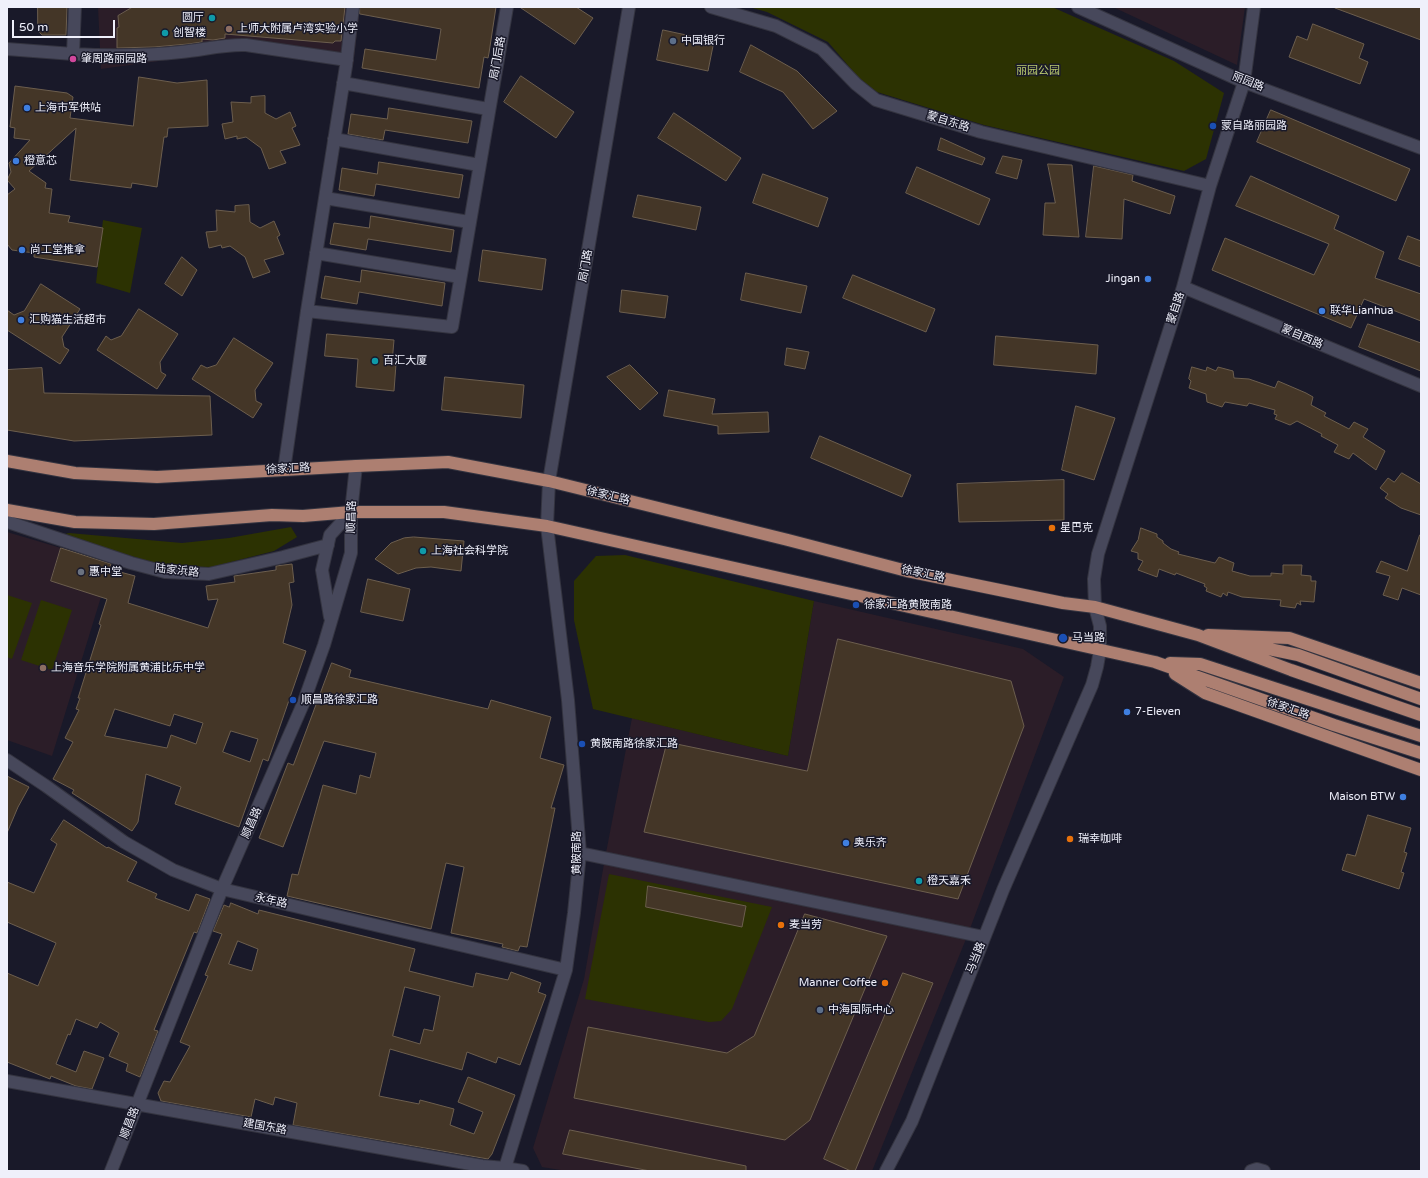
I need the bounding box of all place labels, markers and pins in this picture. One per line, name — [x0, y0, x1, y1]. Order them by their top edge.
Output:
place label: 圆厅 — [182, 11, 204, 25]
marker: 圆厅 — [207, 13, 217, 23]
place label: 上师大附属卢湾实验小学 — [237, 22, 358, 36]
marker: 上师大附属卢湾实验小学 — [224, 24, 234, 34]
place label: 创智楼 — [173, 26, 206, 40]
marker: 创智楼 — [160, 28, 170, 38]
place label: 中国银行 — [681, 34, 725, 48]
marker: 中国银行 — [668, 36, 678, 46]
place label: 肇周路丽园路 — [81, 52, 147, 66]
marker: 肇周路丽园路 — [68, 54, 78, 64]
place label: 上海市军供站 — [35, 101, 101, 115]
marker: 上海市军供站 — [22, 103, 32, 113]
place label: 蒙自路丽园路 — [1221, 119, 1287, 133]
marker: 蒙自路丽园路 — [1208, 121, 1218, 131]
place label: 橙意芯 — [24, 154, 57, 168]
marker: 橙意芯 — [11, 156, 21, 166]
place label: 尚工堂推拿 — [30, 243, 85, 257]
marker: 尚工堂推拿 — [17, 245, 27, 255]
place label: Jingan — [1106, 272, 1140, 286]
marker: Jingan — [1143, 274, 1153, 284]
place label: 联华Lianhua — [1330, 304, 1393, 318]
marker: 联华Lianhua — [1317, 306, 1327, 316]
place label: 汇购猫生活超市 — [29, 313, 106, 327]
marker: 汇购猫生活超市 — [16, 315, 26, 325]
place label: 百汇大厦 — [383, 354, 427, 368]
marker: 百汇大厦 — [370, 356, 380, 366]
place label: 星巴克 — [1060, 521, 1093, 535]
marker: 星巴克 — [1047, 523, 1057, 533]
place label: 上海社会科学院 — [431, 544, 508, 558]
marker: 上海社会科学院 — [418, 546, 428, 556]
place label: 惠中堂 — [89, 565, 122, 579]
marker: 惠中堂 — [76, 567, 86, 577]
place label: 徐家汇路黄陂南路 — [864, 598, 952, 612]
marker: 徐家汇路黄陂南路 — [851, 600, 861, 610]
place label: 马当路 — [1072, 631, 1105, 645]
marker: 马当路 — [1057, 632, 1069, 644]
place label: 上海音乐学院附属黄浦比乐中学 — [51, 661, 205, 675]
marker: 上海音乐学院附属黄浦比乐中学 — [38, 663, 48, 673]
place label: 顺昌路徐家汇路 — [301, 693, 378, 707]
marker: 顺昌路徐家汇路 — [288, 695, 298, 705]
place label: 7-Eleven — [1135, 705, 1181, 719]
marker: 7-Eleven — [1122, 707, 1132, 717]
place label: 黄陂南路徐家汇路 — [590, 737, 678, 751]
marker: 黄陂南路徐家汇路 — [577, 739, 587, 749]
place label: Maison BTW — [1329, 790, 1395, 804]
marker: Maison BTW — [1398, 792, 1408, 802]
place label: 瑞幸咖啡 — [1078, 832, 1122, 846]
marker: 瑞幸咖啡 — [1065, 834, 1075, 844]
place label: 奥乐齐 — [854, 836, 887, 850]
marker: 奥乐齐 — [841, 838, 851, 848]
place label: 橙天嘉禾 — [927, 874, 971, 888]
marker: 橙天嘉禾 — [914, 876, 924, 886]
place label: 麦当劳 — [789, 918, 822, 932]
marker: 麦当劳 — [776, 920, 786, 930]
place label: Manner Coffee — [799, 976, 877, 990]
marker: Manner Coffee — [880, 978, 890, 988]
place label: 中海国际中心 — [828, 1003, 894, 1017]
marker: 中海国际中心 — [815, 1005, 825, 1015]

